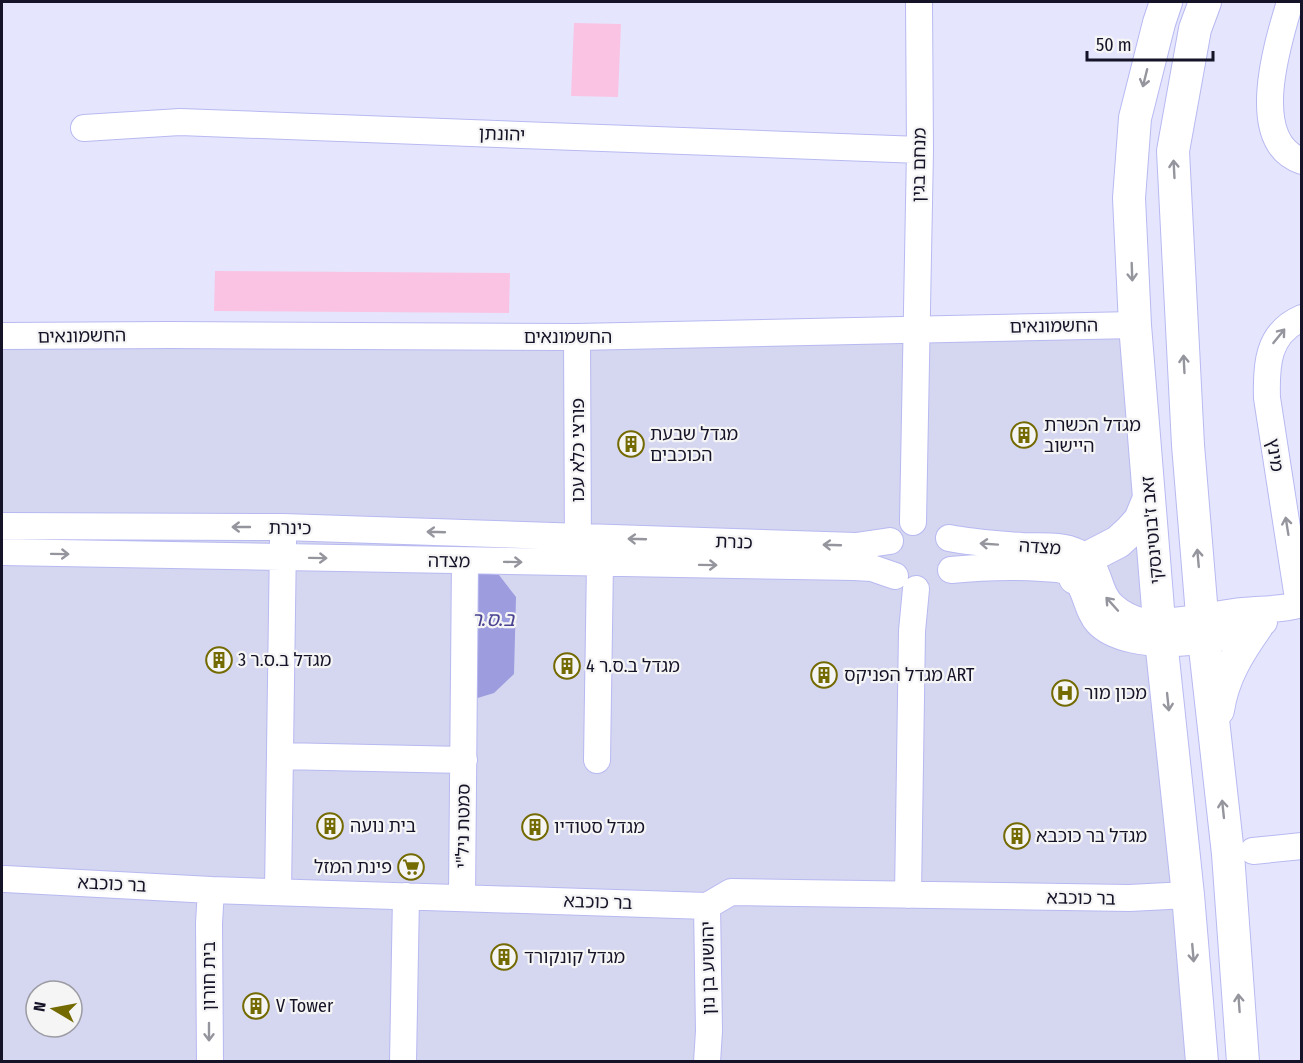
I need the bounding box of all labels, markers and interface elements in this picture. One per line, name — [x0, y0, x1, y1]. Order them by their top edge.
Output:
scale bar — [1087, 24, 1213, 62]
text: 50 m — [1096, 34, 1132, 56]
one-way arrow — [1139, 68, 1151, 87]
street label: יהונתן — [478, 122, 526, 146]
street label: מנחם בגין — [907, 127, 931, 203]
one-way arrow — [1168, 159, 1179, 179]
one-way arrow — [1127, 261, 1138, 281]
street label: החשמונאים — [1010, 314, 1098, 338]
street label: החשמונאים — [38, 324, 126, 348]
street label: החשמונאים — [524, 326, 612, 348]
one-way arrow — [1273, 328, 1286, 344]
one-way arrow — [1178, 354, 1189, 374]
street label: פורצי כלא עכו — [567, 398, 589, 502]
place label: מגדל הכשרת היישוב — [1044, 414, 1141, 457]
building icon: מגדל הכשרת היישוב — [1009, 420, 1039, 450]
place label: מגדל שבעת הכוכבים — [650, 423, 738, 466]
building icon: מגדל שבעת הכוכבים — [616, 429, 646, 459]
street label: מינץ — [1262, 437, 1289, 473]
street label: זאב ז'בוטינסקי — [1136, 475, 1168, 585]
street label: כינרת — [268, 517, 312, 539]
one-way arrow — [1281, 517, 1292, 537]
one-way arrow — [231, 521, 251, 533]
one-way arrow — [426, 527, 446, 538]
street label: כנרת — [715, 530, 753, 554]
one-way arrow — [628, 533, 648, 545]
street label: מצדה — [1018, 535, 1062, 559]
one-way arrow — [979, 538, 999, 549]
one-way arrow — [823, 540, 843, 551]
one-way arrow — [49, 548, 69, 559]
one-way arrow — [1192, 549, 1203, 569]
street label: מצדה — [428, 550, 470, 572]
one-way arrow — [307, 552, 327, 564]
one-way arrow — [502, 556, 522, 568]
one-way arrow — [697, 559, 717, 571]
one-way arrow — [1105, 596, 1119, 611]
water label: ב.ס.ר — [471, 607, 515, 631]
building icon: מגדל ב.ס.ר 3 — [204, 645, 234, 675]
place label: מגדל ב.ס.ר 3 — [238, 649, 331, 671]
building icon: מגדל ב.ס.ר 4 — [552, 651, 582, 681]
place label: מגדל ב.ס.ר 4 — [586, 655, 680, 677]
building icon: מגדל הפניקס ART — [809, 660, 839, 690]
place label: מגדל הפניקס ART — [844, 664, 975, 686]
hospital icon: מכון מור — [1050, 678, 1080, 708]
place label: מכון מור — [1084, 682, 1147, 704]
one-way arrow — [1163, 691, 1174, 711]
street label: סמטת ניל"י — [451, 783, 475, 869]
one-way arrow — [1217, 799, 1228, 819]
building icon: בית נועה — [315, 811, 345, 841]
building icon: מגדל סטודיו — [520, 812, 550, 842]
place label: בית נועה — [350, 815, 416, 837]
place label: מגדל סטודיו — [554, 816, 645, 838]
building icon: מגדל בר כוכבא — [1002, 821, 1032, 851]
place label: מגדל בר כוכבא — [1036, 825, 1147, 847]
supermarket icon: פינת המזל — [396, 852, 426, 882]
place label: פינת המזל — [314, 856, 392, 878]
street label: בר כוכבא — [77, 871, 147, 897]
street label: בר כוכבא — [1046, 886, 1116, 910]
street label: בר כוכבא — [563, 890, 633, 914]
street label: יהושוע בן נון — [696, 921, 720, 1015]
street label: בית חורון — [198, 941, 220, 1011]
building icon: מגדל קונקורד — [489, 942, 519, 972]
one-way arrow — [1188, 942, 1199, 962]
place label: מגדל קונקורד — [524, 946, 625, 968]
north arrow — [24, 979, 84, 1039]
building icon: V Tower — [241, 991, 271, 1021]
one-way arrow — [1233, 994, 1244, 1014]
place label: V Tower — [276, 995, 334, 1017]
text: N — [30, 1000, 50, 1013]
one-way arrow — [204, 1022, 215, 1042]

